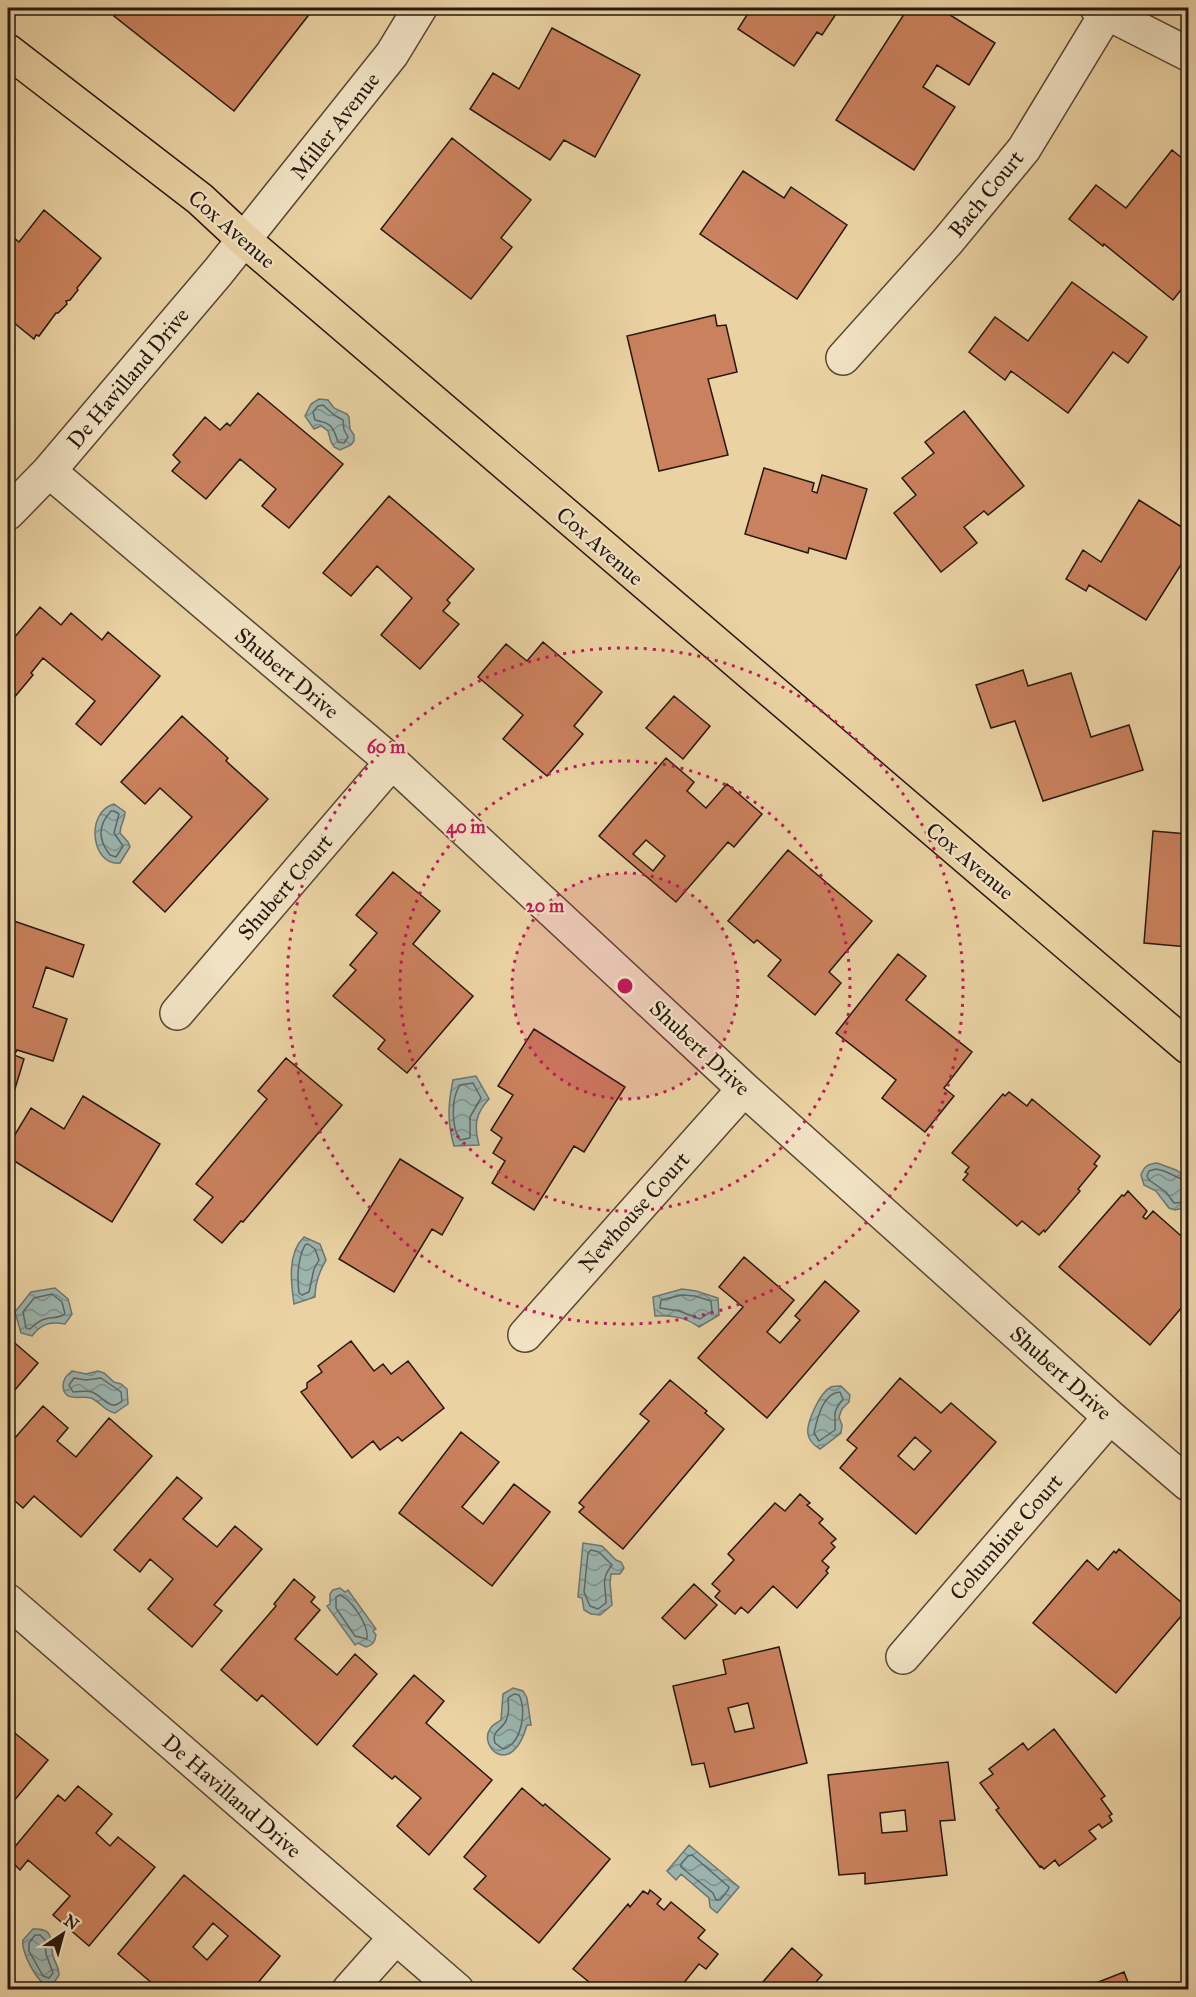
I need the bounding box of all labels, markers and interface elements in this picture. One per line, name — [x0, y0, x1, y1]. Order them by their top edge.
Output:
street label: Miller Avenue — [285, 67, 385, 185]
street label: Bach Court — [943, 145, 1029, 243]
street label: Cox Avenue — [183, 184, 281, 274]
street label: De Havilland Drive — [61, 302, 195, 454]
street label: Cox Avenue — [551, 501, 649, 591]
street label: Shubert Drive — [229, 622, 345, 724]
text: 60 m — [367, 736, 406, 758]
text: 40 m — [446, 816, 487, 839]
street label: Cox Avenue — [920, 816, 1020, 906]
street label: Shubert Court — [232, 829, 338, 945]
text: 20 m — [526, 895, 565, 917]
centre of rings — [615, 976, 635, 996]
street label: Shubert Drive — [644, 994, 756, 1102]
street label: Newhouse Court — [573, 1146, 695, 1278]
street label: Shubert Drive — [1004, 1320, 1118, 1426]
street label: Columbine Court — [944, 1468, 1068, 1606]
street label: De Havilland Drive — [157, 1728, 307, 1864]
north arrow — [33, 1904, 93, 1964]
text: N — [60, 1911, 83, 1934]

